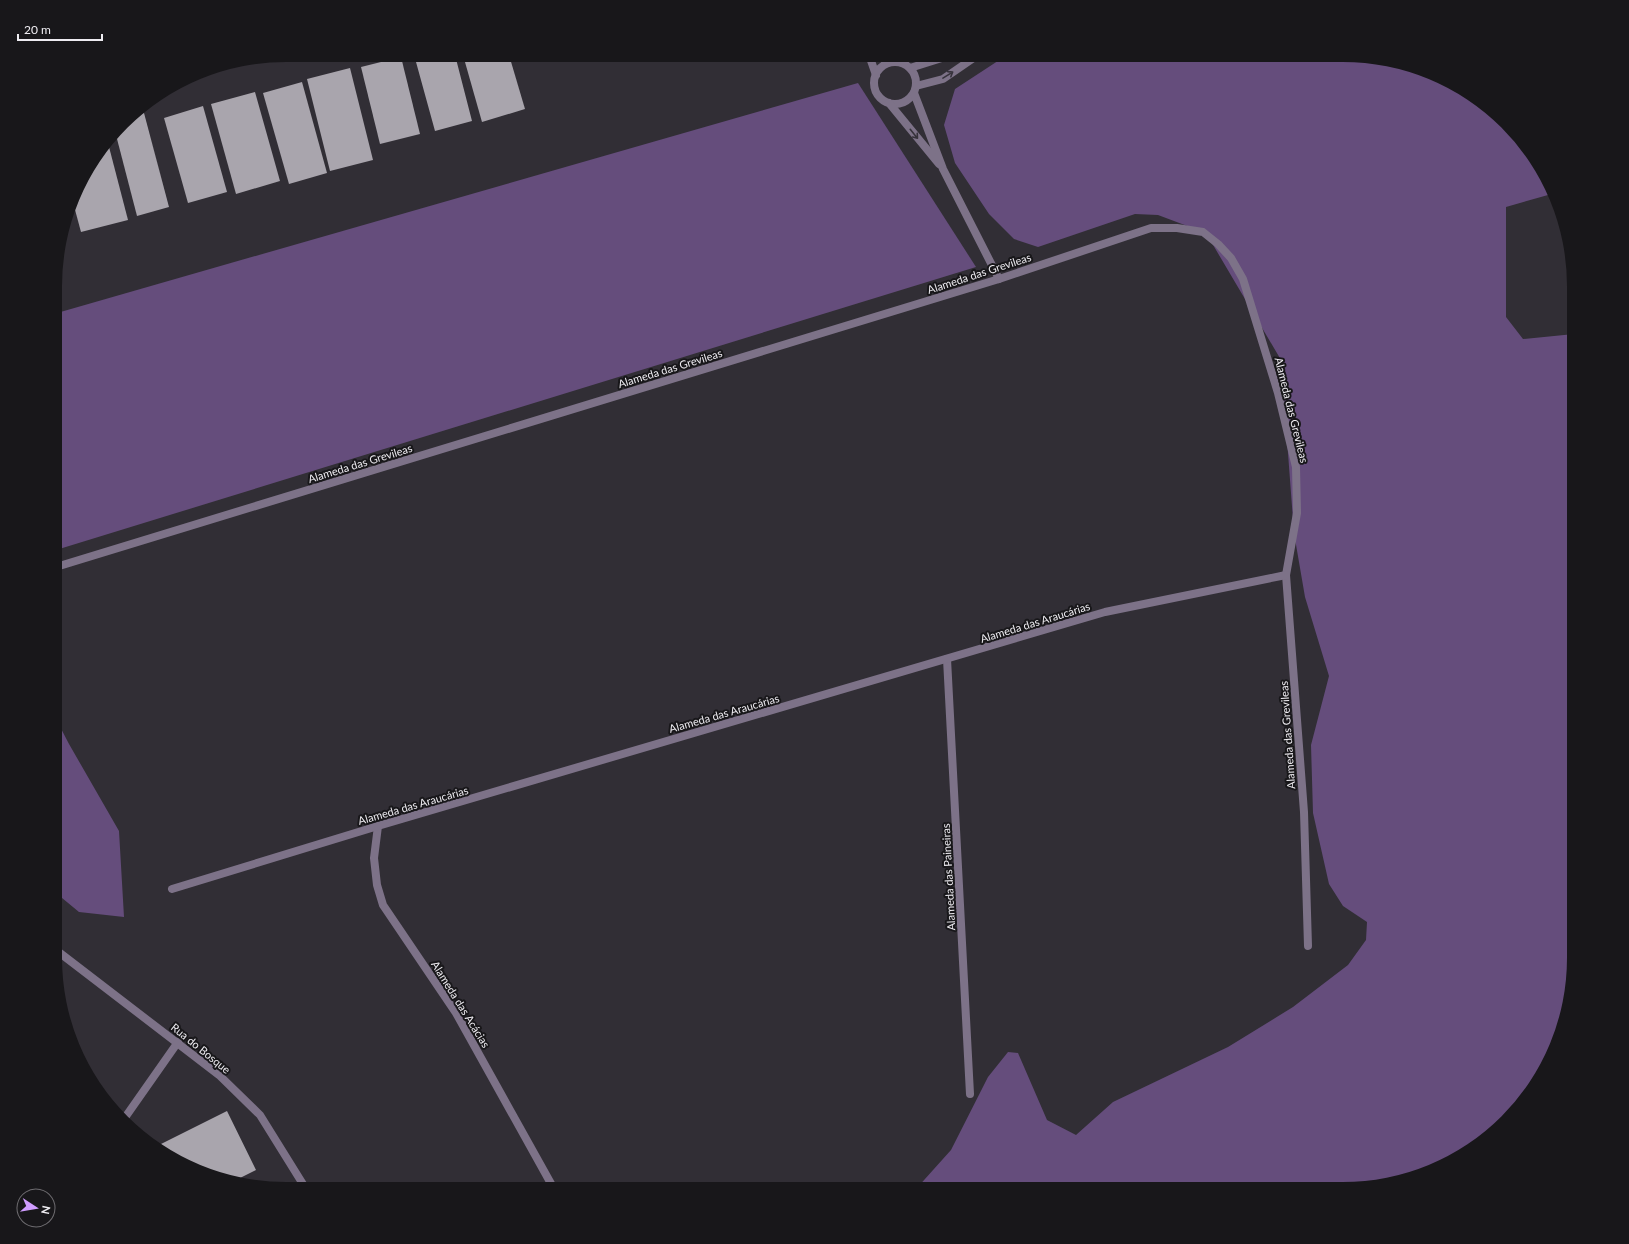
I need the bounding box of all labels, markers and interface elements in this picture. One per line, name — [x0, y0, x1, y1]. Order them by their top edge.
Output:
scale bar — [18, 16, 102, 42]
text: 20 m — [24, 22, 51, 37]
one-way arrow — [942, 71, 953, 80]
one-way arrow — [910, 128, 918, 139]
street label: Alameda das Grevileas — [925, 250, 1033, 296]
street label: Alameda das Grevileas — [616, 346, 724, 390]
street label: Alameda das Grevileas — [1273, 356, 1311, 464]
street label: Alameda das Grevileas — [306, 441, 414, 485]
street label: Alameda das Araucárias — [979, 599, 1092, 645]
street label: Alameda das Grevileas — [1277, 680, 1297, 790]
street label: Alameda das Araucárias — [667, 691, 781, 735]
street label: Alameda das Araucárias — [356, 783, 470, 827]
street label: Alameda das Paineiras — [939, 823, 957, 931]
street label: Alameda das Acácias — [429, 958, 493, 1050]
street label: Rua do Bosque — [169, 1020, 233, 1076]
north arrow — [16, 1188, 56, 1228]
text: N — [39, 1205, 54, 1216]

